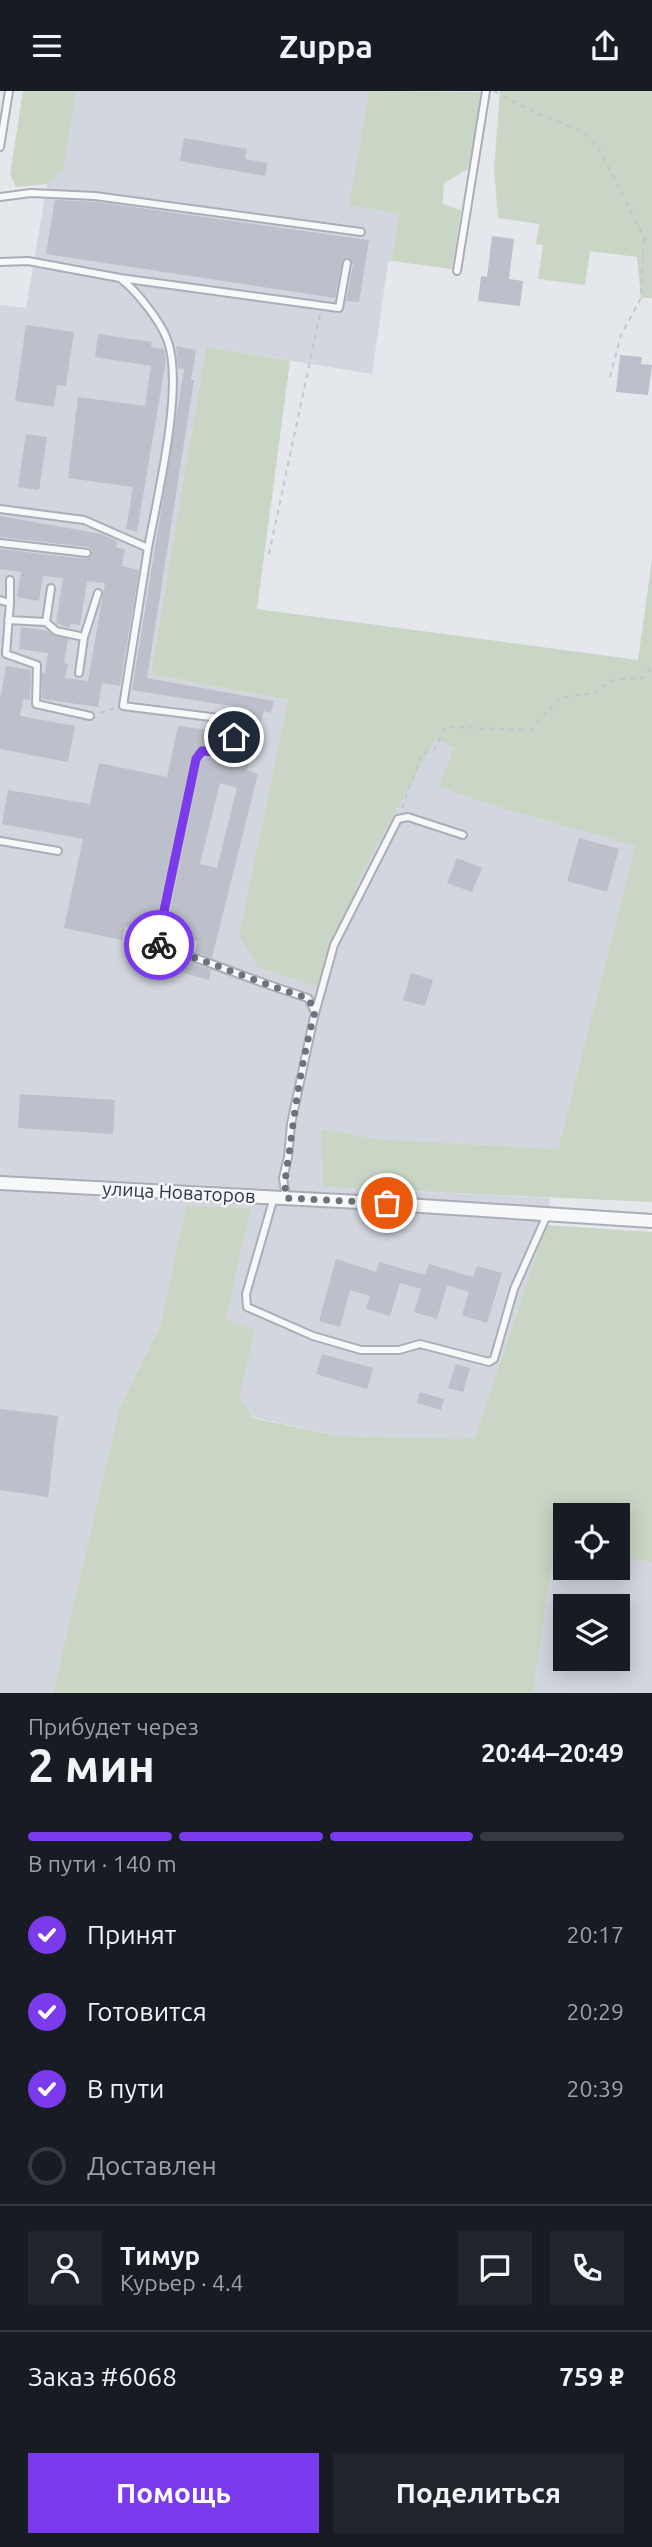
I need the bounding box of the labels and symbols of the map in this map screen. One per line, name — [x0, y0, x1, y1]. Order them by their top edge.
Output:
pin — [204, 707, 264, 767]
courier — [124, 910, 194, 980]
pin — [357, 1173, 417, 1233]
street label: улица Новаторов — [102, 1177, 256, 1207]

